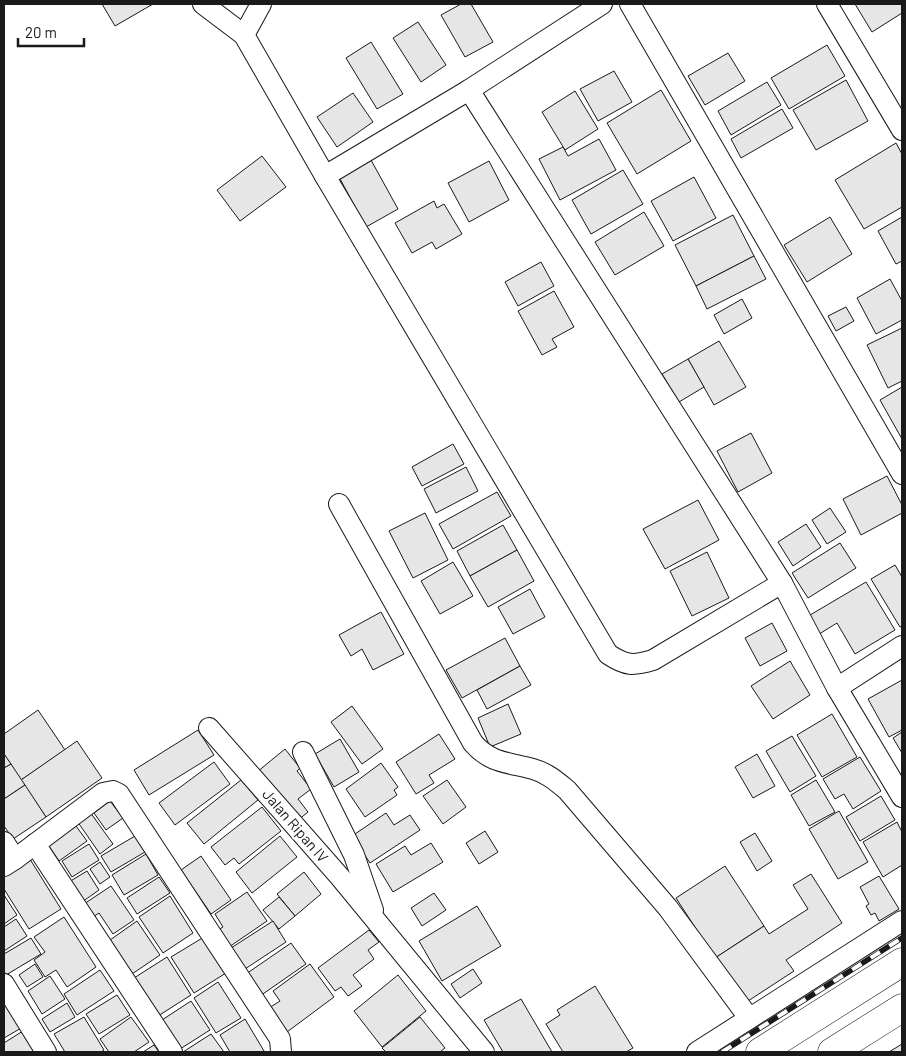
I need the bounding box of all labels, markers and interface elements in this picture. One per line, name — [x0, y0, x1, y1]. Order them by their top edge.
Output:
scale bar — [18, 15, 84, 47]
text: 20 m — [25, 23, 57, 41]
street label: Jalan Ripan IV — [259, 785, 333, 866]

